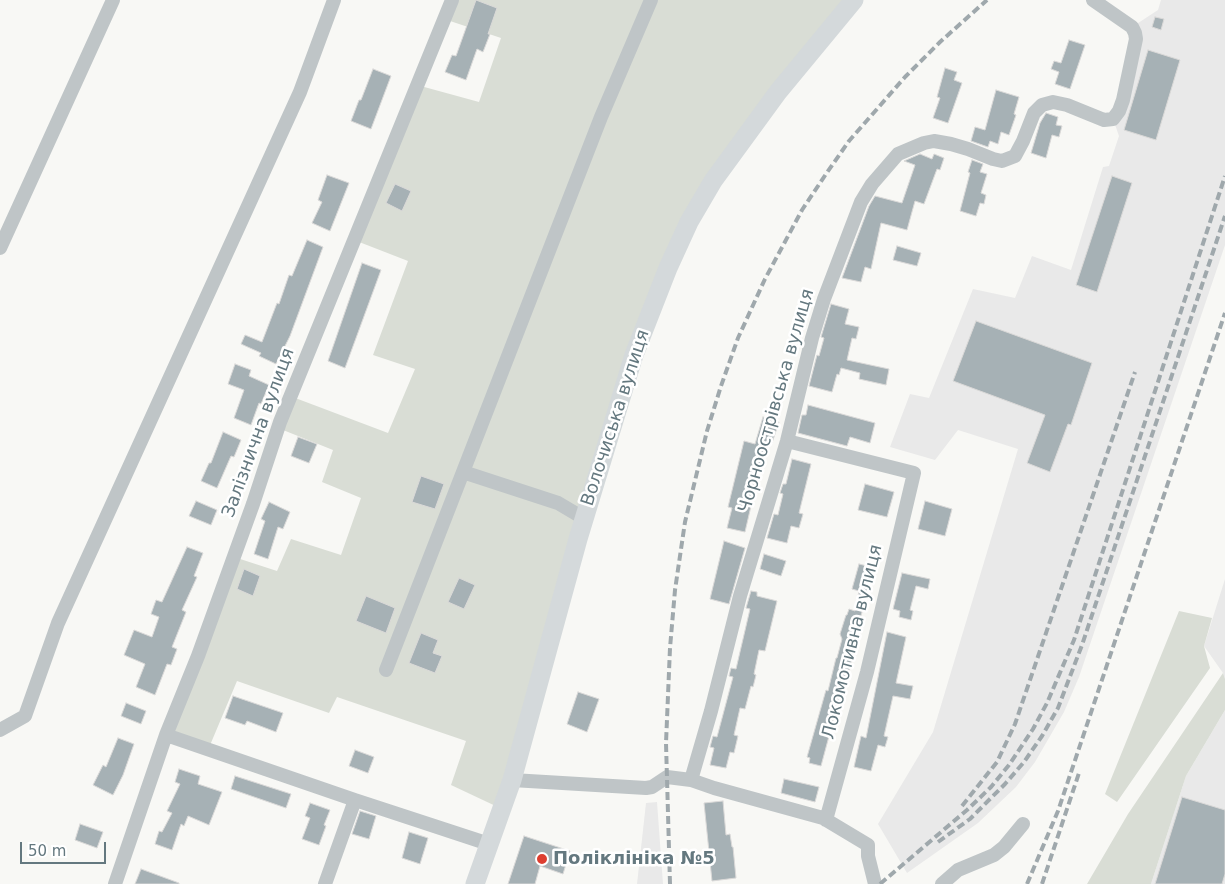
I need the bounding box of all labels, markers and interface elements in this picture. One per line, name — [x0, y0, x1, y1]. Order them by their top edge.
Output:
street label: Чорноострівська вулиця — [735, 287, 819, 515]
street label: Волочиська вулиця — [577, 327, 655, 509]
street label: Залізнична вулиця — [218, 345, 300, 521]
street label: Локомотивна вулиця — [818, 542, 888, 742]
scale bar — [22, 832, 109, 864]
text: 50 m — [28, 842, 66, 860]
place label: Поліклініка №5 — [553, 848, 715, 870]
marker: Поліклініка №5 — [535, 852, 549, 866]

